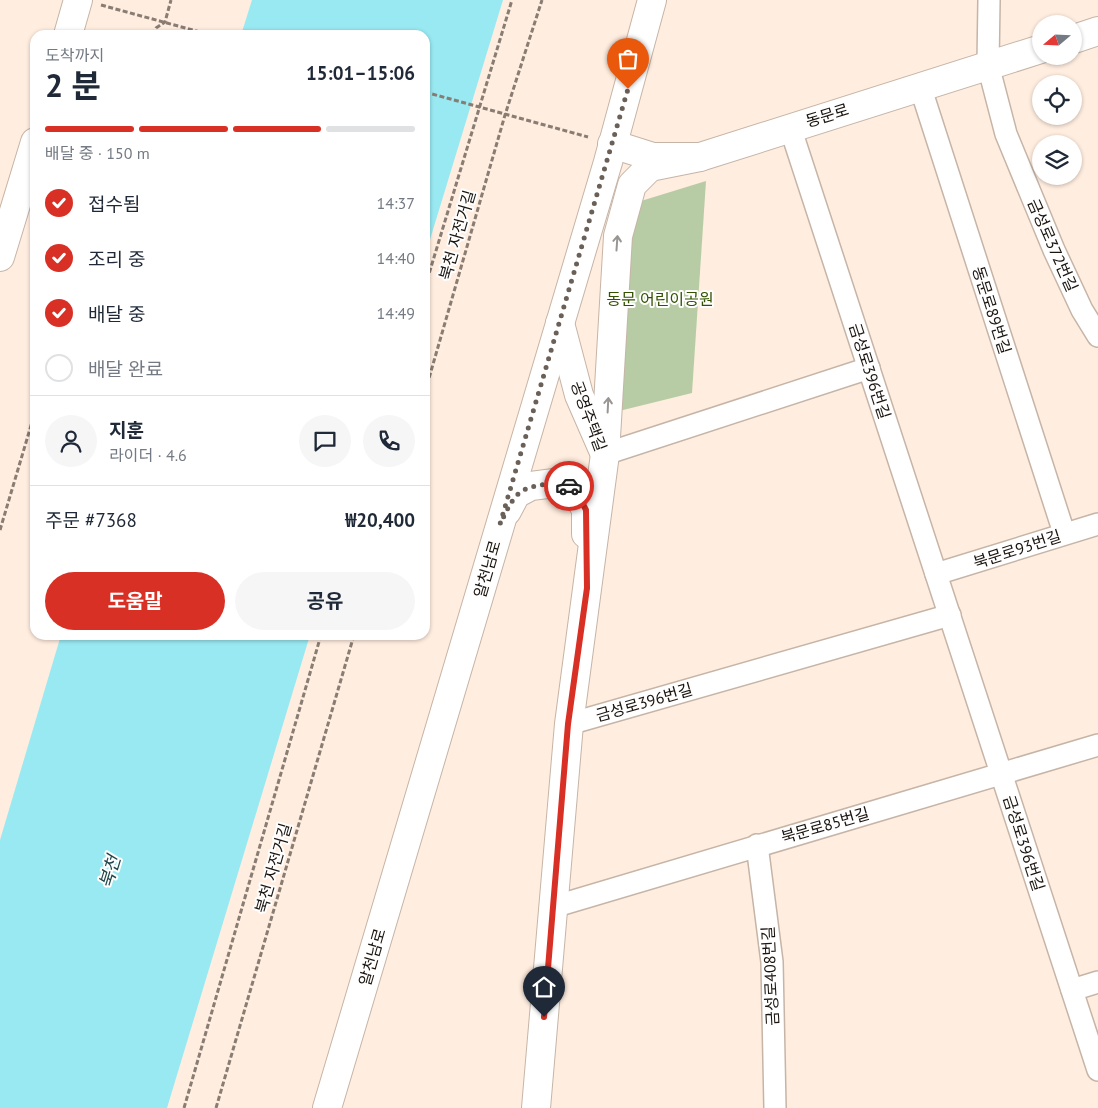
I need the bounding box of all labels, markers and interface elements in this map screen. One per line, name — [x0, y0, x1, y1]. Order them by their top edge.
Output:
north arrow — [1032, 15, 1082, 65]
map controls — [1032, 15, 1082, 185]
pin — [607, 38, 649, 89]
text: 도착까지 — [45, 45, 104, 65]
icon: bag — [614, 45, 642, 73]
text: 15:01–15:06 — [306, 61, 415, 85]
text: 2 분 — [45, 64, 101, 106]
button: locate — [1032, 75, 1082, 125]
street label: 동문로 — [803, 99, 851, 131]
button: layers — [1032, 135, 1082, 185]
text: 배달 중 · 150 m — [45, 143, 150, 163]
street label: 북천 자전거길 — [435, 188, 479, 282]
icon: check — [45, 189, 73, 217]
text: 접수됨 — [88, 192, 140, 216]
text: 14:37 — [377, 193, 415, 213]
street label: 금성로372번길 — [1024, 195, 1082, 295]
one-way arrow — [613, 235, 622, 251]
icon: check — [45, 244, 73, 272]
text: 조리 중 — [88, 247, 146, 271]
text: 14:40 — [377, 248, 415, 268]
street label: 동문로89번길 — [968, 264, 1016, 356]
park label: 동문 어린이공원 — [606, 289, 714, 309]
icon: check — [45, 299, 73, 327]
text: 배달 중 — [88, 302, 146, 326]
text: 14:49 — [377, 303, 415, 323]
street label: 금성로396번길 — [845, 320, 895, 422]
text: 배달 완료 — [88, 357, 163, 381]
street label: 공영주택길 — [567, 378, 611, 454]
one-way arrow — [603, 398, 612, 414]
button: person — [45, 415, 97, 467]
button: chat — [299, 415, 351, 467]
button: phone — [363, 415, 415, 467]
text: 지훈 — [109, 418, 144, 442]
text: 라이더 · 4.6 — [109, 445, 187, 465]
courier — [544, 461, 594, 511]
icon: car — [555, 472, 583, 500]
text: 주문 #7368 — [45, 508, 137, 532]
text: ₩20,400 — [345, 508, 415, 532]
street label: 북문로93번길 — [971, 525, 1063, 573]
street label: 알천남로 — [469, 538, 505, 600]
button: 도움말 — [45, 572, 225, 630]
button: 공유 — [235, 572, 415, 630]
street label: 금성로396번길 — [593, 679, 695, 725]
street label: 금성로396번길 — [999, 792, 1049, 894]
street label: 북문로85번길 — [778, 803, 872, 847]
street label: 북천 자전거길 — [251, 821, 295, 915]
water label: 북천 — [94, 850, 126, 891]
street label: 알천남로 — [354, 926, 390, 988]
street label: 금성로408번길 — [757, 926, 783, 1026]
pin — [523, 966, 565, 1017]
icon: home — [530, 973, 558, 1001]

